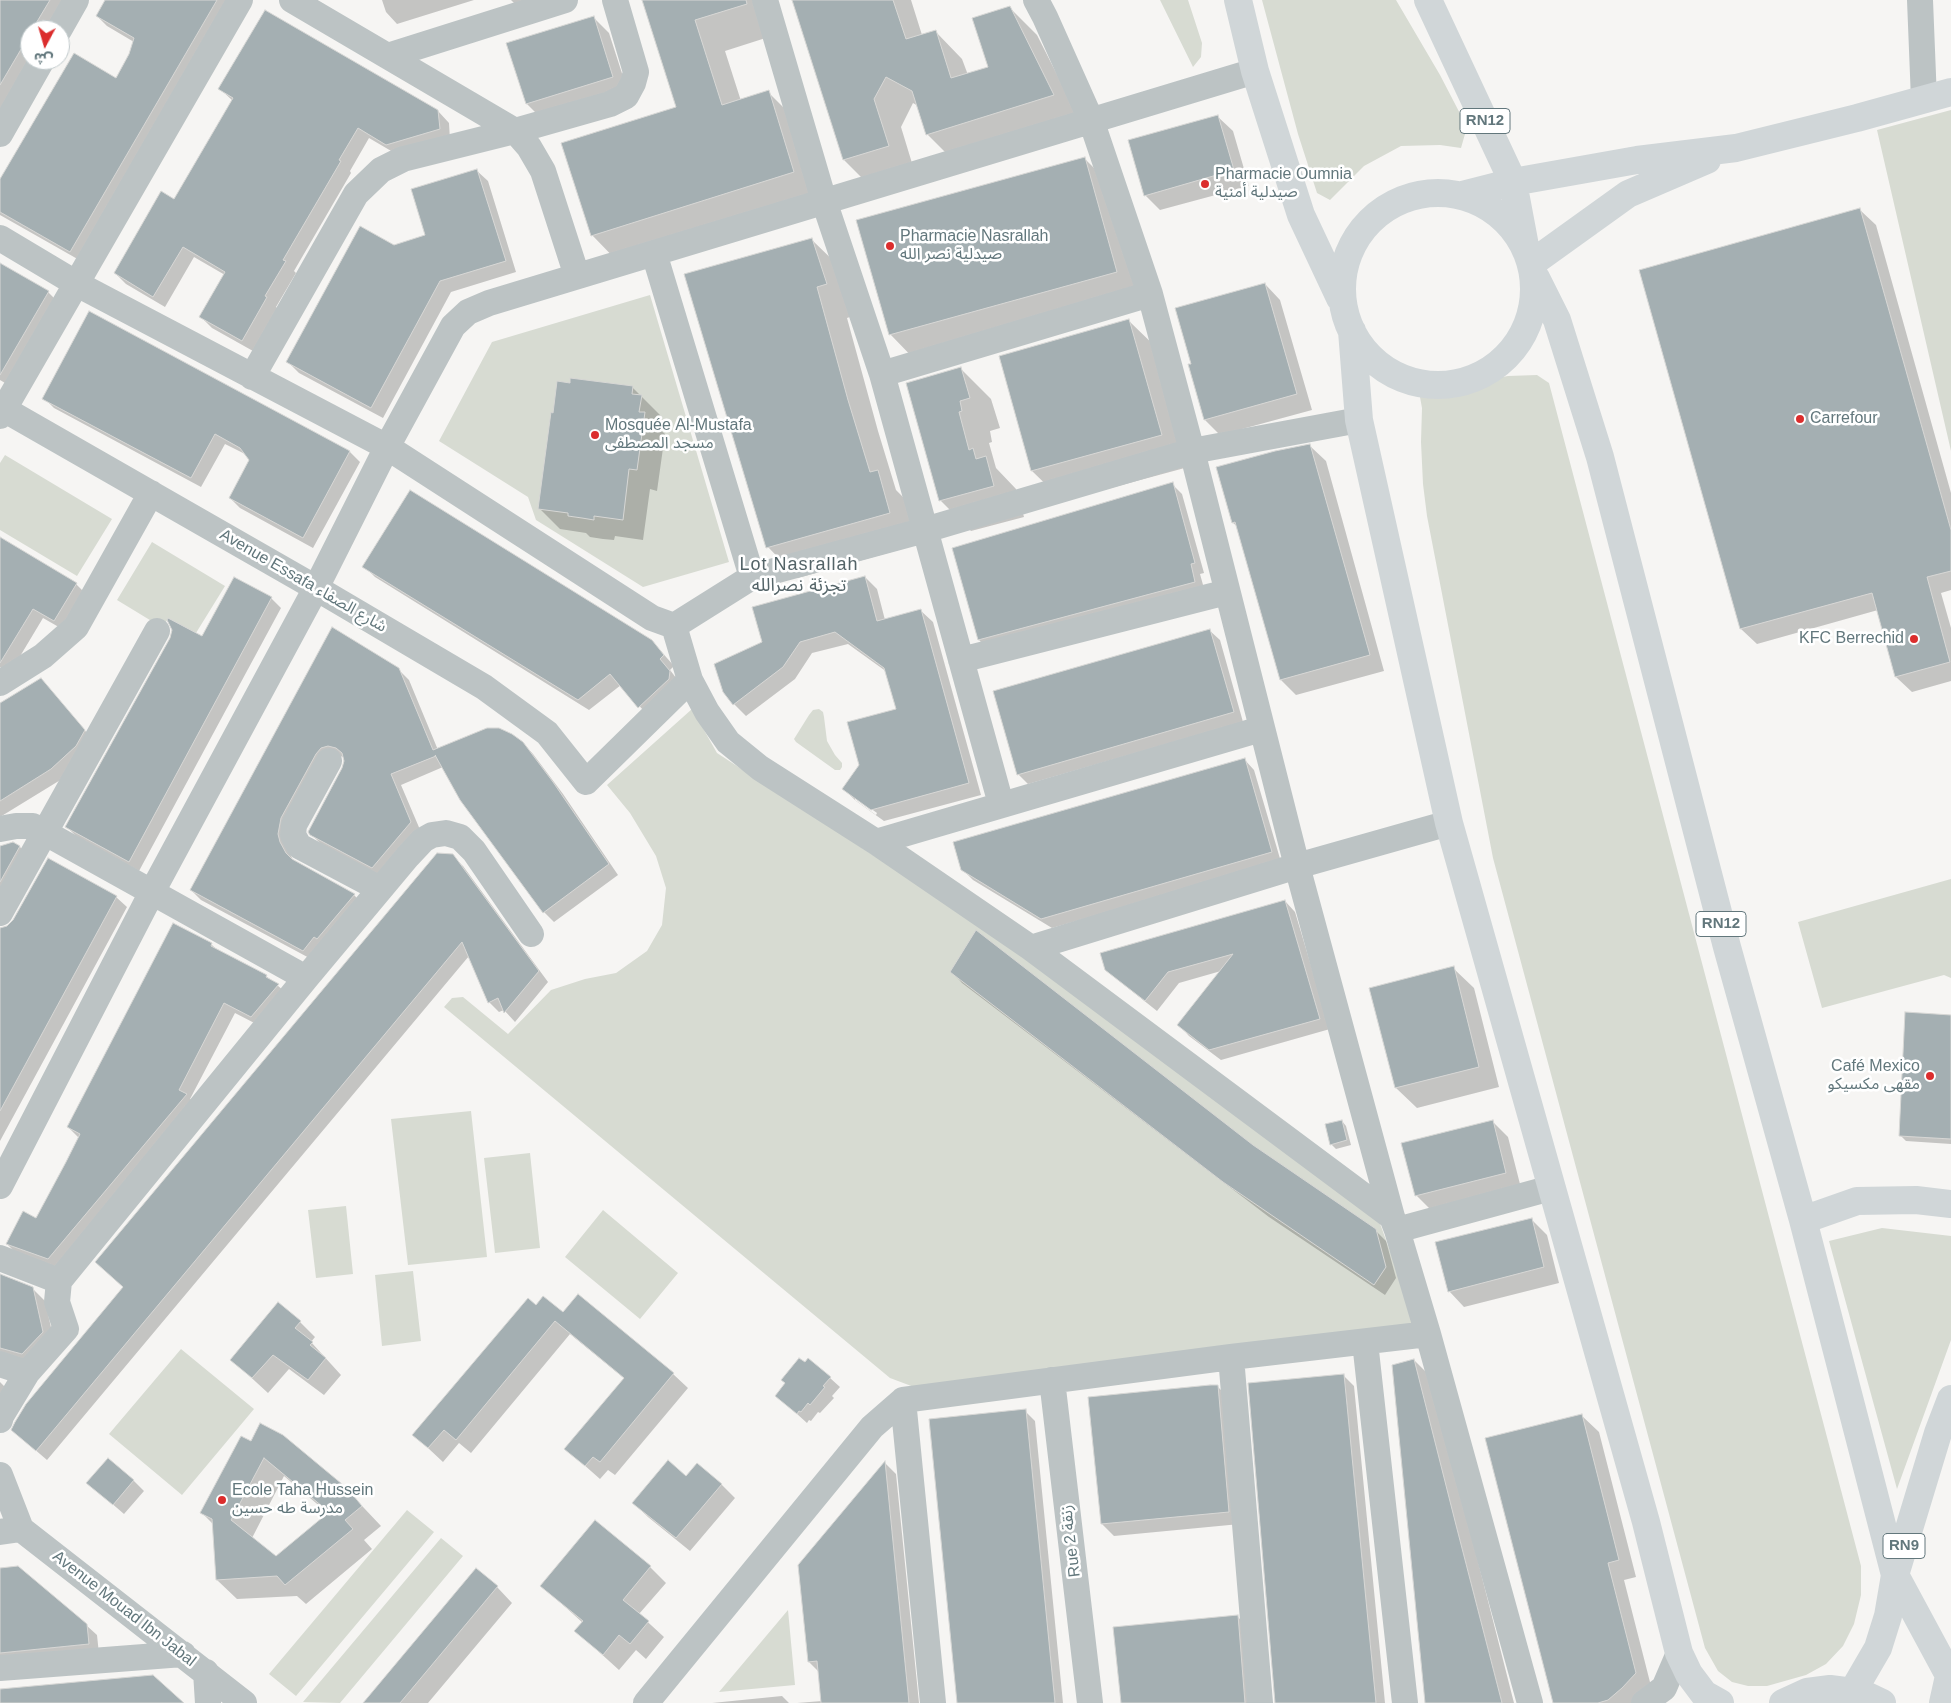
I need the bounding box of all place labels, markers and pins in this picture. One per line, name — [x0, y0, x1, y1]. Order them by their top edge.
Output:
place label: Pharmacie Oumnia صيدلية أمنية — [1215, 165, 1352, 203]
marker: Pharmacie Oumnia صيدلية أمنية — [1199, 178, 1211, 190]
place label: Pharmacie Nasrallah صيدلية نصر الله — [900, 227, 1049, 265]
marker: Pharmacie Nasrallah صيدلية نصر الله — [884, 240, 896, 252]
place label: Carrefour — [1810, 409, 1878, 429]
marker: Carrefour — [1794, 413, 1806, 425]
place label: Mosquée Al-Mustafa مسجد المصطفى — [605, 416, 752, 454]
marker: Mosquée Al-Mustafa مسجد المصطفى — [589, 429, 601, 441]
place label: KFC Berrechid — [1799, 629, 1904, 649]
marker: KFC Berrechid — [1908, 633, 1920, 645]
place label: Café Mexico مقهى مكسيكو — [1828, 1057, 1920, 1095]
marker: Café Mexico مقهى مكسيكو — [1924, 1070, 1936, 1082]
place label: Ecole Taha Hussein مدرسة طه حسين — [232, 1481, 373, 1519]
marker: Ecole Taha Hussein مدرسة طه حسين — [216, 1494, 228, 1506]

